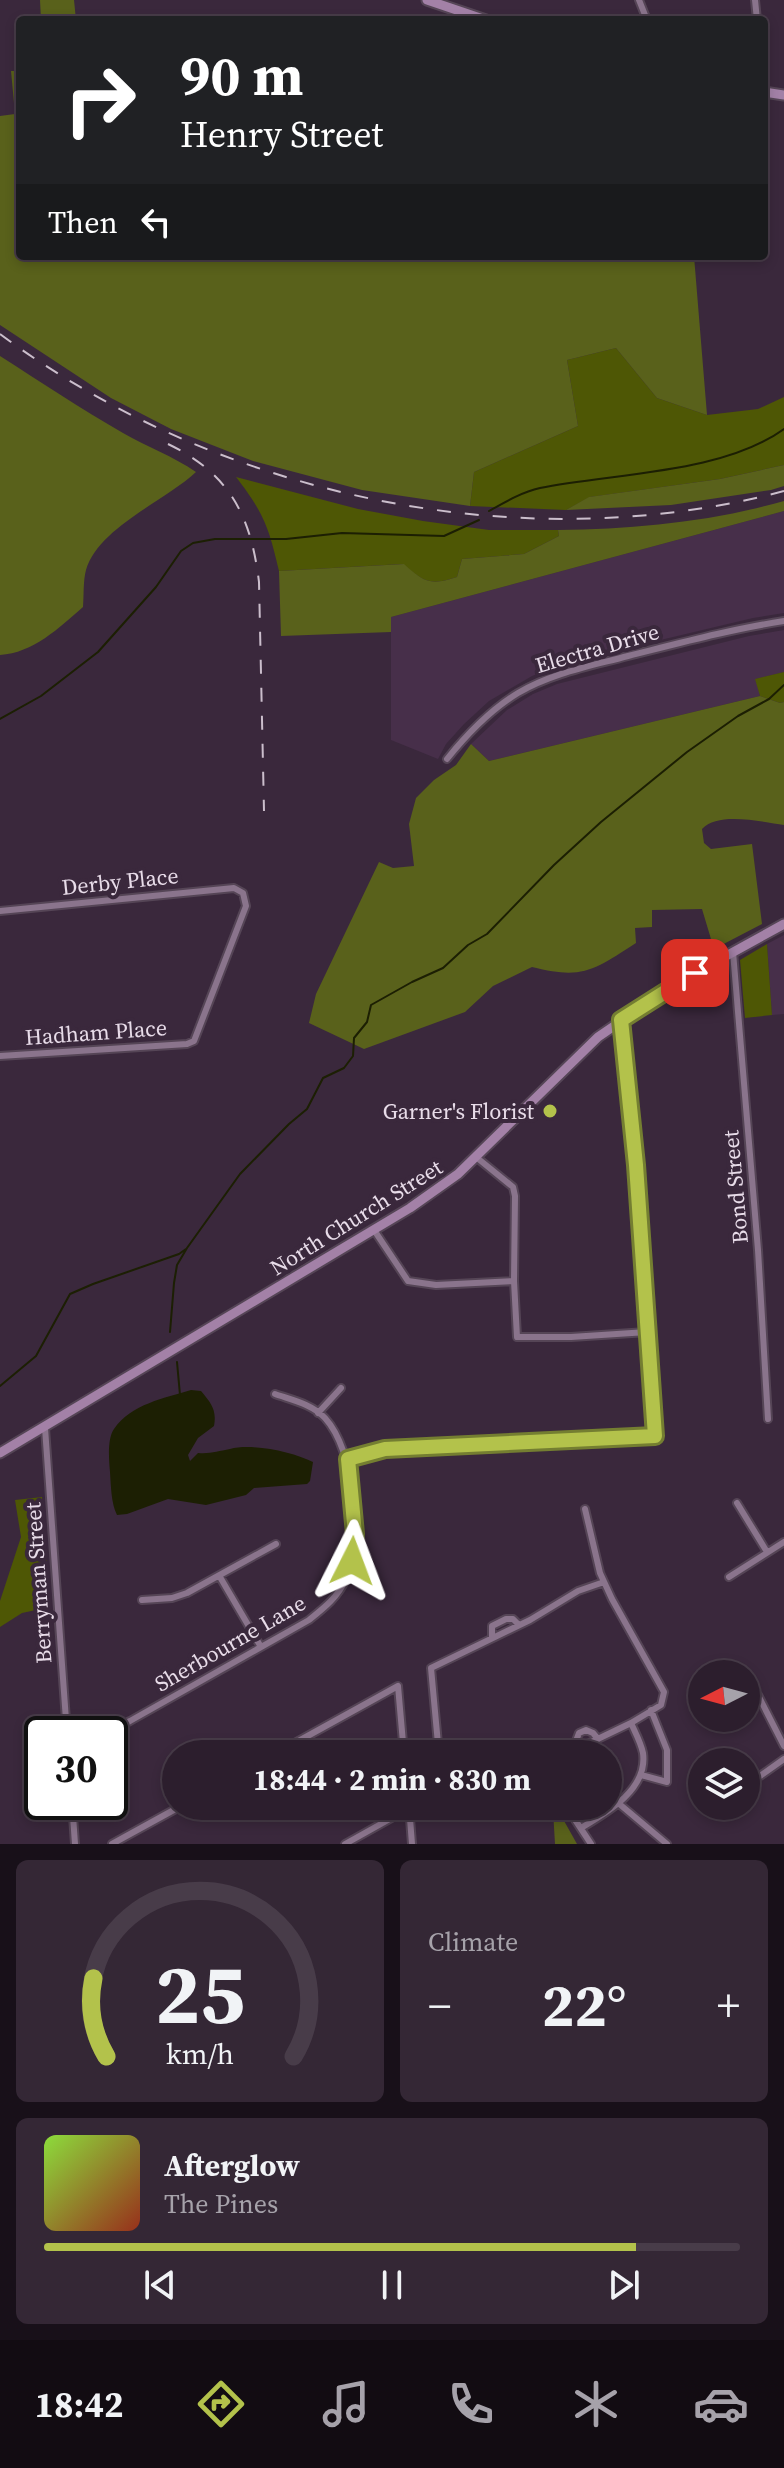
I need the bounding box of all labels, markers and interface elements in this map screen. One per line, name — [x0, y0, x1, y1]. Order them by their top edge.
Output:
text: 90 m — [180, 37, 303, 114]
icon: right — [48, 48, 152, 152]
text: Henry Street — [180, 110, 383, 159]
icon: left — [134, 200, 178, 244]
text: Then — [48, 202, 118, 243]
street label: Electra Drive — [532, 616, 662, 680]
street label: Derby Place — [60, 860, 180, 902]
pin — [661, 939, 729, 1007]
icon: arrive — [673, 951, 717, 995]
street label: Hadham Place — [24, 1012, 168, 1052]
place label: Garner's Florist — [383, 1096, 535, 1126]
marker: Garner's Florist — [541, 1102, 559, 1120]
street label: Bond Street — [715, 1128, 755, 1245]
street label: North Church Street — [264, 1151, 449, 1282]
street label: Berryman Street — [17, 1501, 59, 1665]
position arrow — [310, 1519, 394, 1603]
street label: Sherbourne Lane — [149, 1588, 311, 1698]
north arrow — [688, 1660, 760, 1732]
map controls — [688, 1660, 760, 1820]
speed limit sign: 30 — [24, 1716, 128, 1820]
button: layers — [688, 1748, 760, 1820]
text: 18:44 · 2 min · 830 m — [253, 1759, 531, 1800]
text: Climate — [428, 1924, 518, 1960]
text: 25 — [155, 1937, 245, 2051]
text: 22° — [542, 1964, 626, 2046]
text: − — [428, 1975, 451, 2036]
text: + — [717, 1975, 740, 2036]
text: km/h — [166, 2034, 234, 2074]
text: Afterglow — [164, 2145, 300, 2186]
text: The Pines — [164, 2186, 278, 2222]
icon: previous — [138, 2263, 182, 2307]
icon: pause — [370, 2263, 414, 2307]
icon: next — [602, 2263, 646, 2307]
icon: directions — [193, 2376, 249, 2432]
icon: music — [318, 2376, 374, 2432]
icon: phone — [443, 2376, 499, 2432]
icon: climate — [568, 2376, 624, 2432]
icon: car — [693, 2376, 749, 2432]
text: 18:42 — [35, 2380, 123, 2429]

